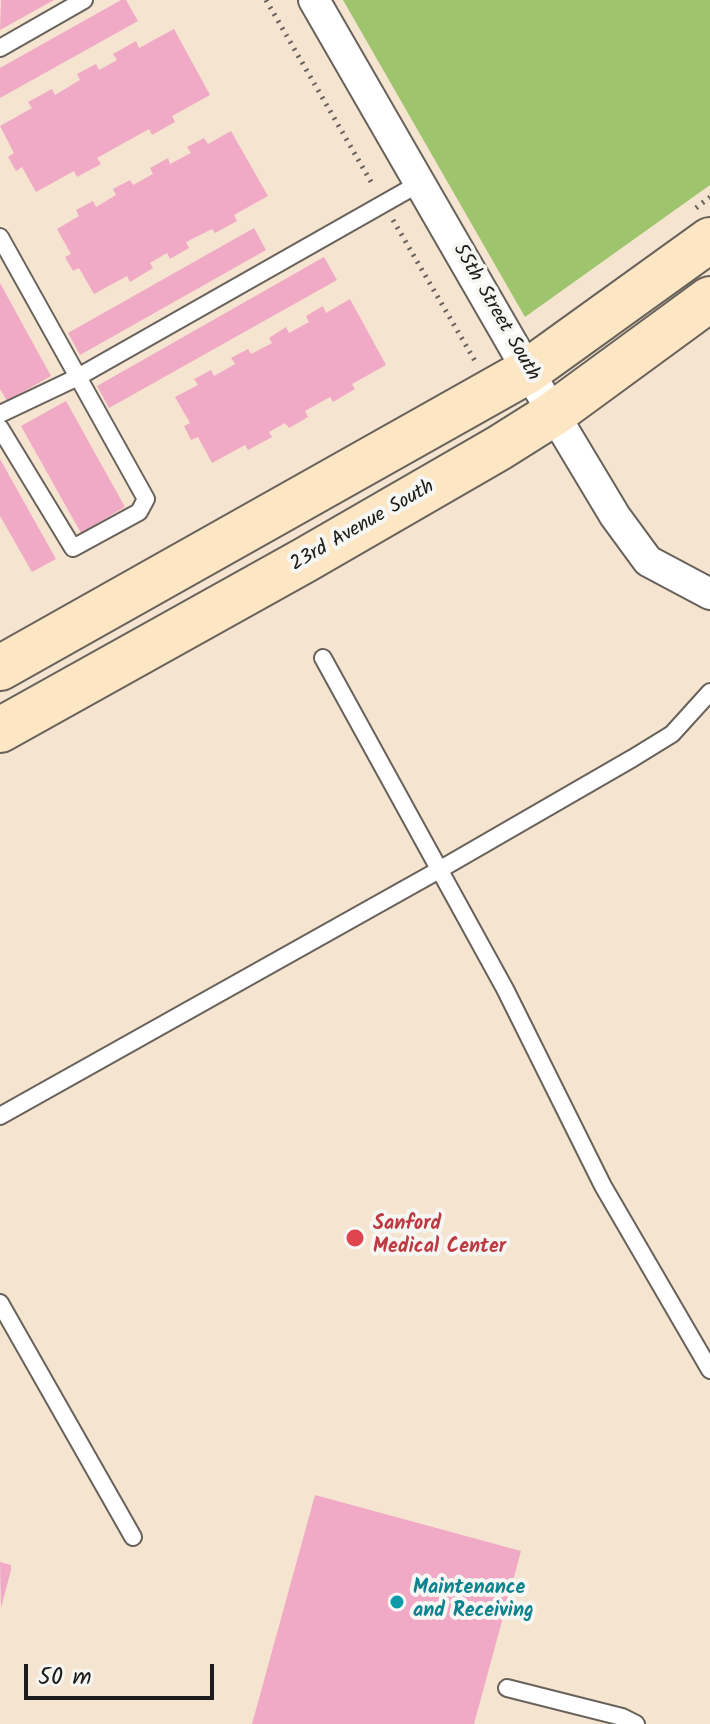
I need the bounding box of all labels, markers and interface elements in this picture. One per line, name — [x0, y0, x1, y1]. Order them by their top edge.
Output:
street label: 55th Street South — [446, 240, 544, 386]
street label: 23rd Avenue South — [287, 476, 439, 578]
place label: Sanford Medical Center — [373, 1214, 506, 1261]
marker: Sanford Medical Center — [344, 1227, 366, 1249]
place label: Maintenance and Receiving — [413, 1578, 534, 1625]
marker: Maintenance and Receiving — [388, 1593, 406, 1611]
scale bar — [28, 1648, 218, 1698]
text: 50 m — [38, 1658, 92, 1697]

